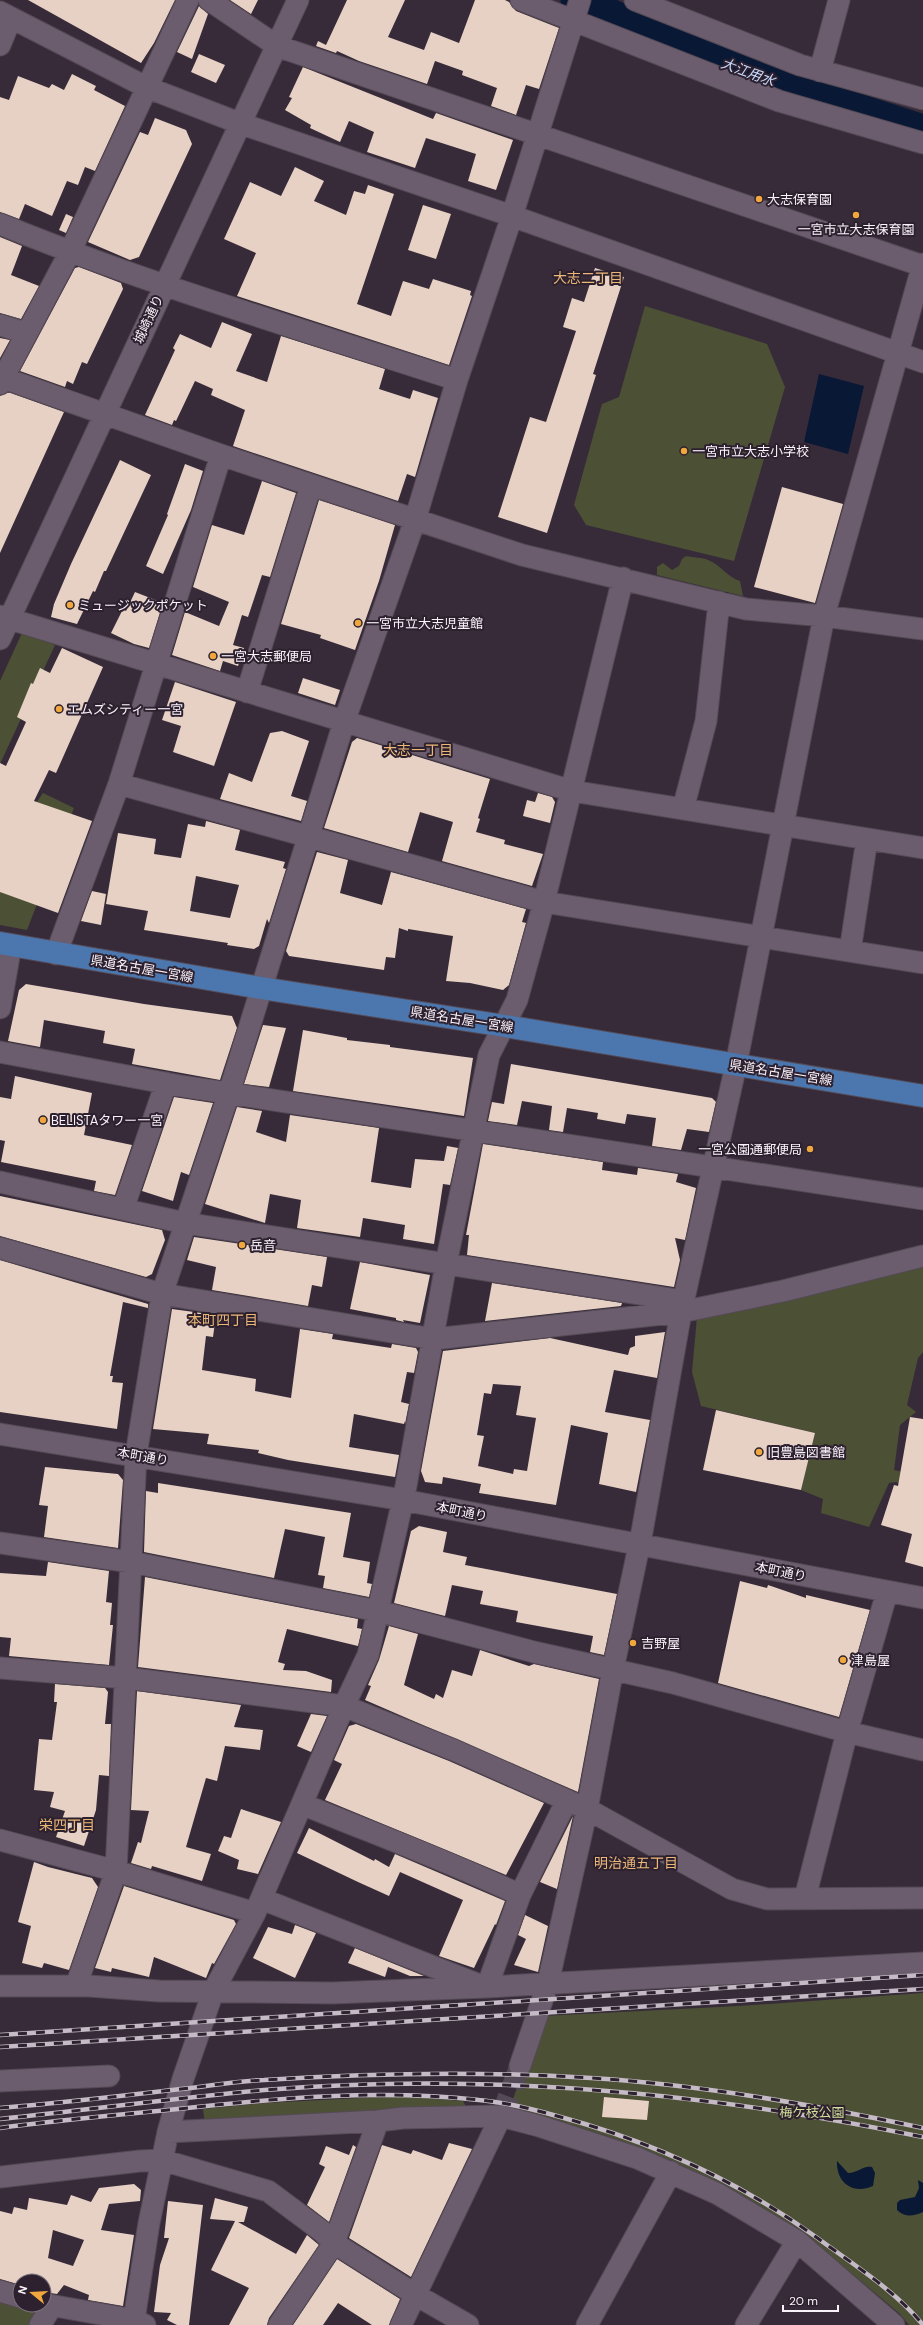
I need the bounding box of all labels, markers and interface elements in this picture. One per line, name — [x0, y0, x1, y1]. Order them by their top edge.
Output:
water label: 大江用水 — [719, 54, 779, 91]
place label: 大志保育園 — [767, 191, 832, 208]
marker: 大志保育園 — [754, 194, 764, 204]
marker: 一宮市立大志保育園 — [851, 210, 861, 220]
place label: 一宮市立大志保育園 — [797, 221, 915, 238]
district label: 大志二丁目 — [553, 269, 623, 287]
street label: 城崎通り — [130, 292, 167, 346]
place label: 一宮市立大志小学校 — [692, 443, 809, 460]
marker: 一宮市立大志小学校 — [679, 446, 689, 456]
place label: ミュージックポケット — [78, 597, 208, 614]
marker: ミュージックポケット — [65, 600, 75, 610]
place label: 一宮市立大志児童館 — [366, 615, 483, 632]
marker: 一宮市立大志児童館 — [353, 618, 363, 628]
place label: 一宮大志郵便局 — [221, 648, 312, 665]
marker: 一宮大志郵便局 — [208, 651, 218, 661]
place label: エムズシティー一宮 — [67, 701, 183, 718]
marker: エムズシティー一宮 — [54, 704, 64, 714]
district label: 大志一丁目 — [383, 741, 453, 759]
street label: 県道名古屋一宮線 — [89, 951, 195, 986]
street label: 県道名古屋一宮線 — [409, 1003, 515, 1036]
street label: 県道名古屋一宮線 — [728, 1056, 834, 1089]
place label: BELISTAタワー一宮 — [51, 1112, 163, 1129]
marker: BELISTAタワー一宮 — [38, 1115, 48, 1125]
place label: 一宮公園通郵便局 — [698, 1141, 802, 1158]
marker: 一宮公園通郵便局 — [805, 1144, 815, 1154]
place label: 岳音 — [250, 1237, 276, 1254]
marker: 岳音 — [237, 1240, 247, 1250]
district label: 本町四丁目 — [188, 1311, 258, 1329]
street label: 本町通り — [116, 1444, 170, 1469]
place label: 旧豊島図書館 — [767, 1444, 845, 1461]
marker: 旧豊島図書館 — [754, 1447, 764, 1457]
street label: 本町通り — [435, 1498, 489, 1525]
street label: 本町通り — [754, 1558, 808, 1585]
place label: 吉野屋 — [641, 1635, 680, 1652]
marker: 吉野屋 — [628, 1638, 638, 1648]
place label: 津島屋 — [851, 1652, 890, 1669]
marker: 津島屋 — [838, 1655, 848, 1665]
district label: 栄四丁目 — [39, 1816, 95, 1834]
district label: 明治通五丁目 — [594, 1854, 678, 1872]
park label: 梅ケ枝公園 — [779, 2104, 845, 2121]
north arrow — [12, 2273, 52, 2313]
text: N — [15, 2284, 30, 2296]
scale bar — [783, 2287, 838, 2313]
text: 20 m — [789, 2293, 818, 2309]

